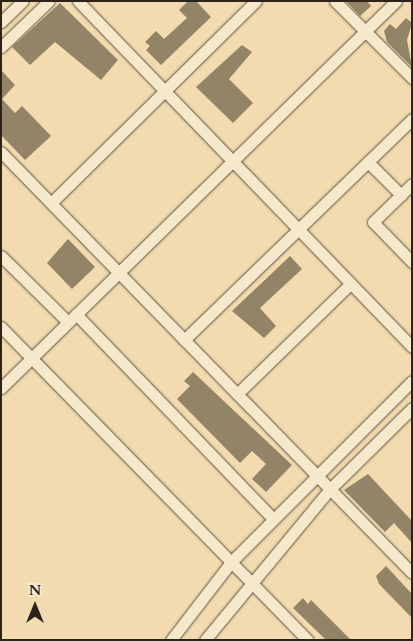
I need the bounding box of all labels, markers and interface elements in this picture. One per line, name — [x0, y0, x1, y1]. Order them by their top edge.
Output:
north arrow — [10, 581, 60, 631]
text: N — [29, 581, 41, 600]

